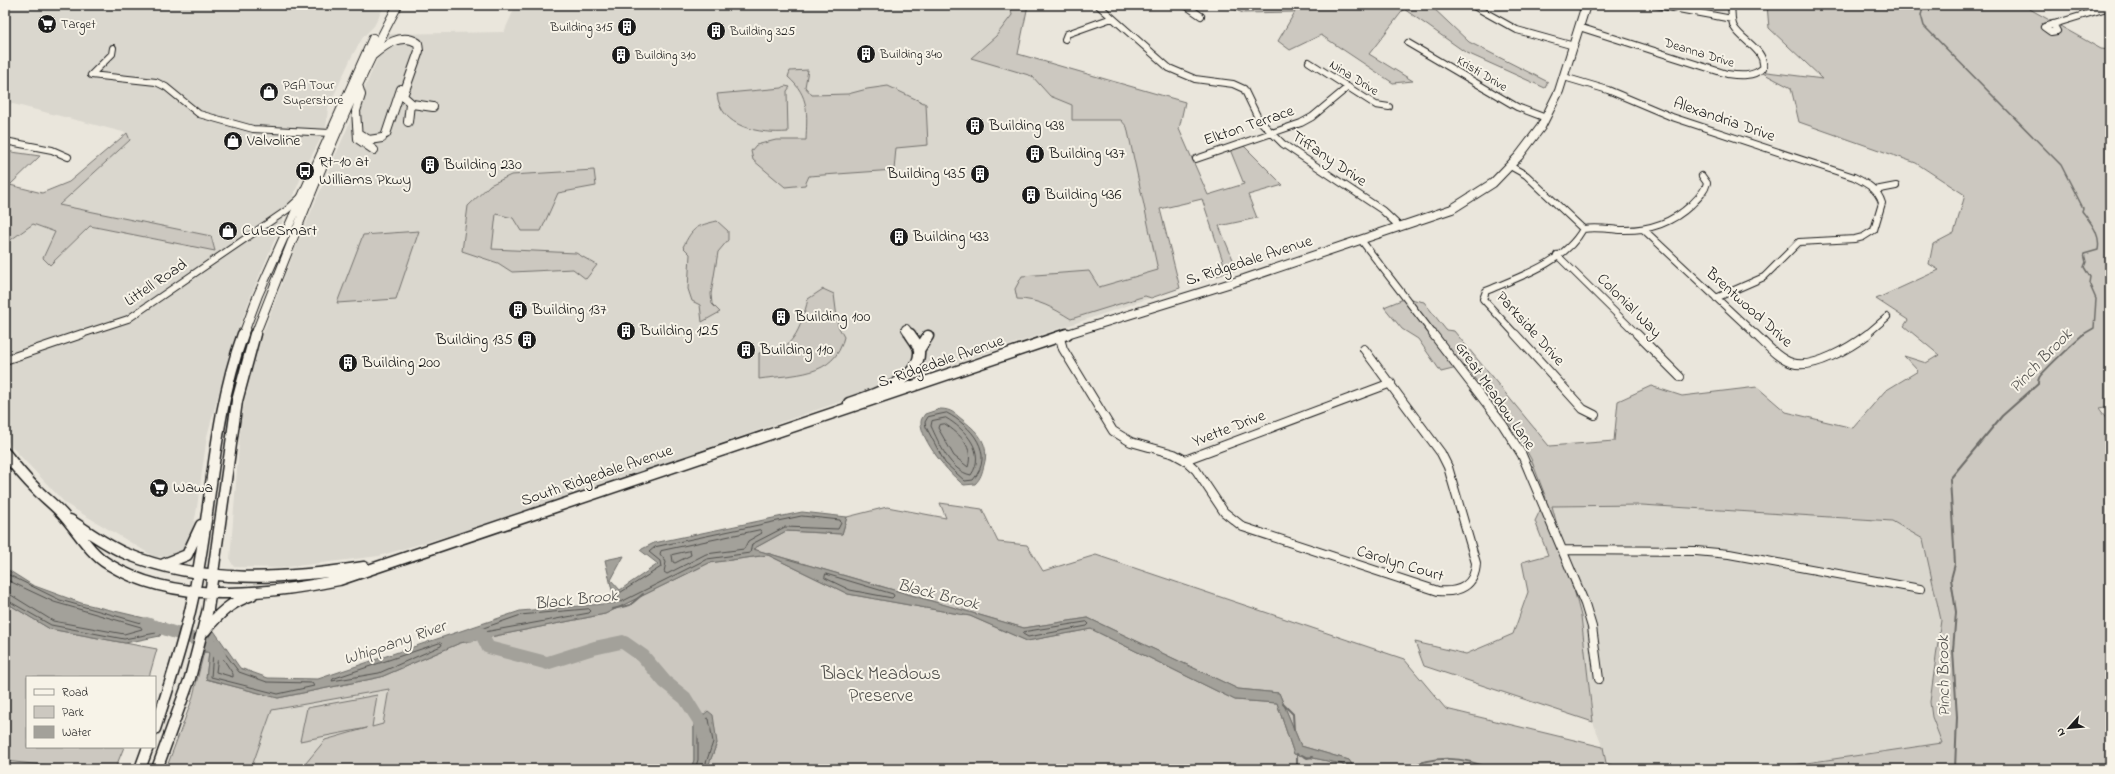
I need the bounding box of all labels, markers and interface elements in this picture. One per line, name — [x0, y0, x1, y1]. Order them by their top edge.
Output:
supermarket icon: Target — [36, 13, 58, 35]
place label: Target — [61, 15, 96, 35]
building icon: Building 315 — [616, 16, 638, 38]
place label: Building 315 — [549, 18, 614, 38]
building icon: Building 325 — [705, 20, 727, 42]
place label: Building 325 — [729, 22, 796, 42]
street label: Deanna Drive — [1661, 33, 1737, 73]
building icon: Building 340 — [855, 43, 877, 65]
building icon: Building 310 — [610, 44, 632, 66]
place label: Building 340 — [879, 45, 943, 65]
place label: Building 310 — [634, 46, 696, 66]
street label: Kristi Drive — [1453, 51, 1511, 97]
street label: Nina Drive — [1326, 55, 1382, 101]
place label: PGA Tour Superstore — [283, 76, 343, 110]
shop icon: PGA Tour Superstore — [258, 81, 280, 103]
street label: Alexandria Drive — [1670, 91, 1779, 149]
street label: Elkton Terrace — [1201, 99, 1298, 153]
place label: Building 438 — [988, 114, 1065, 138]
building icon: Building 438 — [964, 115, 986, 137]
street label: Tiffany Drive — [1286, 125, 1372, 194]
place label: Valvoline — [246, 129, 301, 153]
shop icon: Valvoline — [222, 130, 244, 152]
place label: Building 437 — [1048, 142, 1126, 166]
building icon: Building 437 — [1024, 143, 1046, 165]
place label: Rt-10 at Williams Pkwy — [319, 150, 411, 192]
place label: Building 230 — [443, 153, 522, 177]
building icon: Building 230 — [419, 154, 441, 176]
bus stop icon: Rt-10 at Williams Pkwy — [294, 160, 316, 182]
place label: Building 435 — [886, 162, 966, 186]
building icon: Building 435 — [969, 163, 991, 185]
place label: Building 436 — [1044, 183, 1122, 207]
building icon: Building 436 — [1020, 184, 1042, 206]
place label: CubeSmart — [242, 219, 318, 243]
shop icon: CubeSmart — [217, 220, 239, 242]
place label: Building 433 — [912, 225, 989, 249]
building icon: Building 433 — [888, 226, 910, 248]
street label: S. Ridgedale Avenue — [1183, 229, 1316, 293]
street label: Littell Road — [120, 253, 192, 313]
street label: Brentwood Drive — [1700, 262, 1798, 354]
street label: Colonial Way — [1591, 268, 1667, 344]
street label: Parkside Drive — [1490, 286, 1571, 372]
place label: Building 137 — [531, 298, 607, 322]
building icon: Building 137 — [507, 299, 529, 321]
place label: Building 100 — [794, 305, 870, 329]
building icon: Building 100 — [770, 306, 792, 328]
place label: Building 125 — [639, 319, 719, 343]
building icon: Building 125 — [615, 320, 637, 342]
water label: Pinch Brook — [2004, 322, 2079, 399]
place label: Building 135 — [435, 328, 513, 352]
building icon: Building 135 — [516, 329, 538, 351]
street label: S. Ridgedale Avenue — [875, 329, 1008, 395]
street label: Great Meadow Lane — [1449, 337, 1542, 456]
place label: Building 110 — [759, 338, 834, 362]
building icon: Building 110 — [735, 339, 757, 361]
place label: Building 200 — [361, 351, 440, 375]
building icon: Building 200 — [337, 352, 359, 374]
street label: Yvette Drive — [1189, 404, 1270, 454]
street label: South Ridgedale Avenue — [518, 438, 677, 513]
place label: Wawa — [173, 476, 213, 500]
supermarket icon: Wawa — [148, 477, 170, 499]
street label: Carolyn Court — [1353, 539, 1447, 589]
water label: Black Brook — [895, 573, 983, 618]
water label: Black Brook — [533, 583, 620, 617]
water label: Whippany River — [341, 613, 452, 673]
water label: Pinch Brook — [1931, 634, 1957, 717]
park label: Black Meadows Preserve — [820, 661, 941, 710]
legend — [26, 676, 156, 748]
text: Road — [62, 684, 88, 702]
text: Park — [62, 704, 84, 722]
north arrow — [2049, 708, 2089, 748]
text: Water — [62, 724, 91, 742]
text: N — [2052, 725, 2070, 739]

